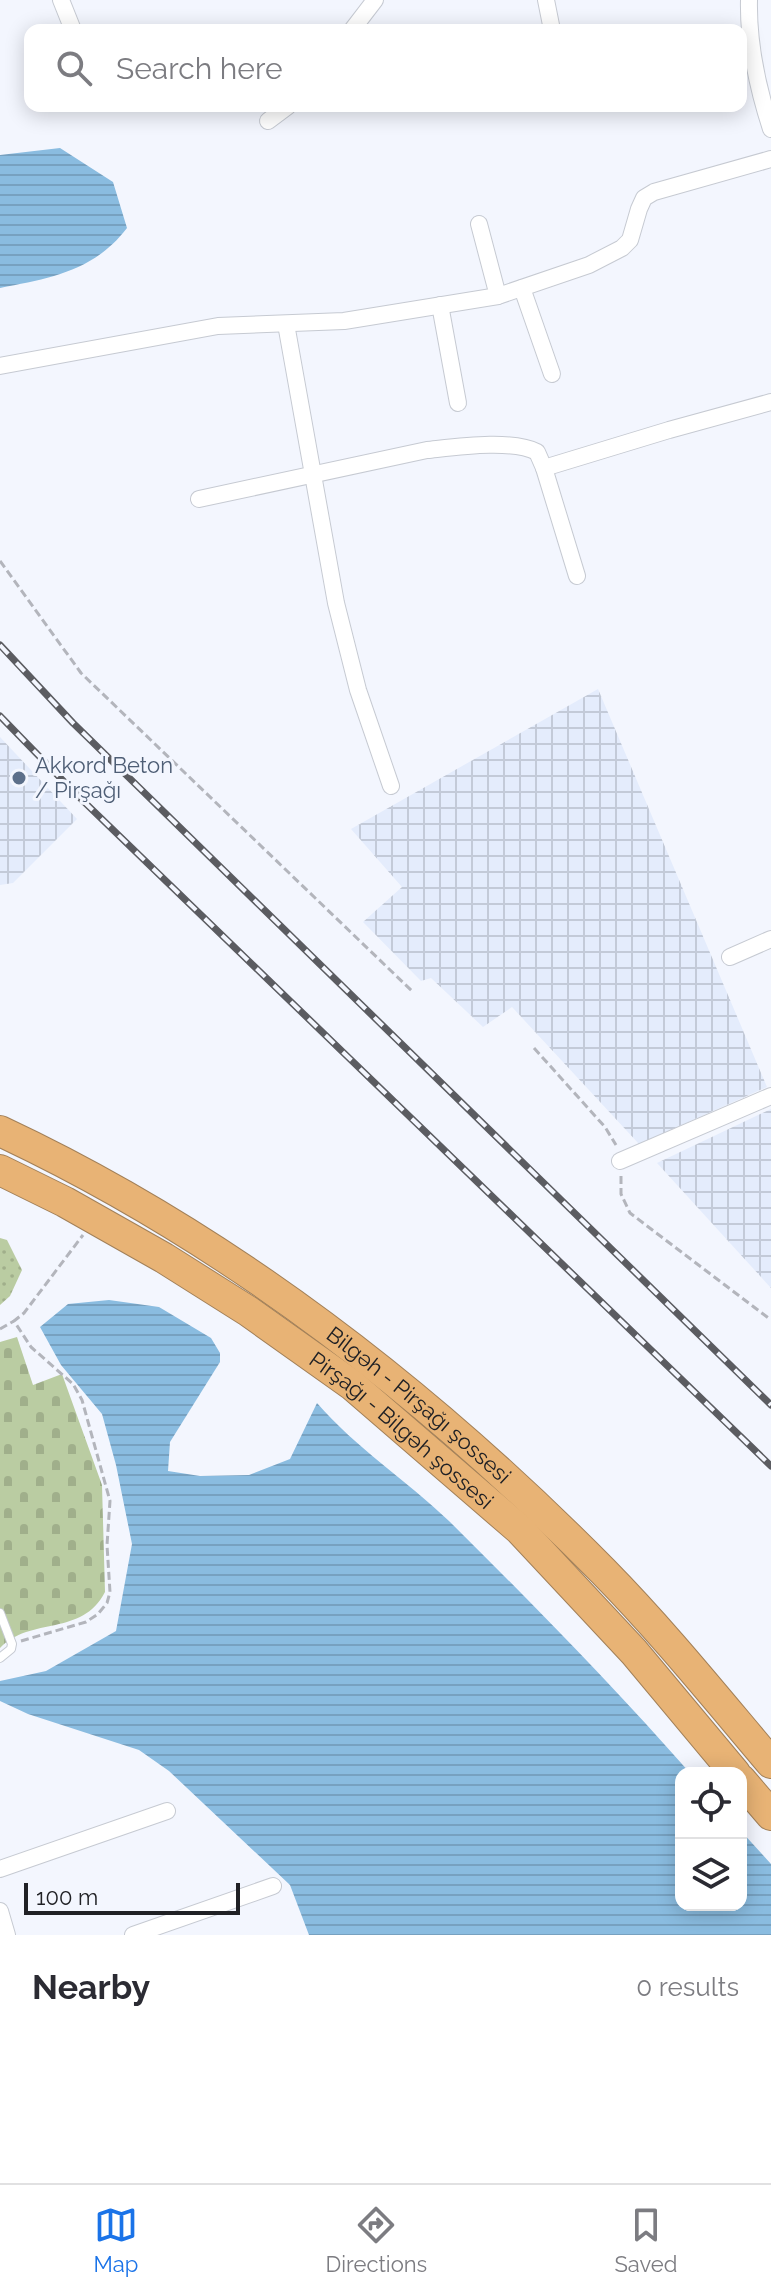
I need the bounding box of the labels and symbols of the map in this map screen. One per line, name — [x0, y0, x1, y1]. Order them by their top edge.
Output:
place label: Akkord Beton / Pirşağı — [35, 752, 173, 803]
marker: Akkord Beton / Pirşağı — [10, 769, 28, 787]
street label: Bilgəh - Pirşağı şossesi — [322, 1321, 516, 1489]
street label: Pirşağı - Bilgəh şossesi — [305, 1346, 499, 1514]
scale bar — [24, 1879, 240, 1915]

